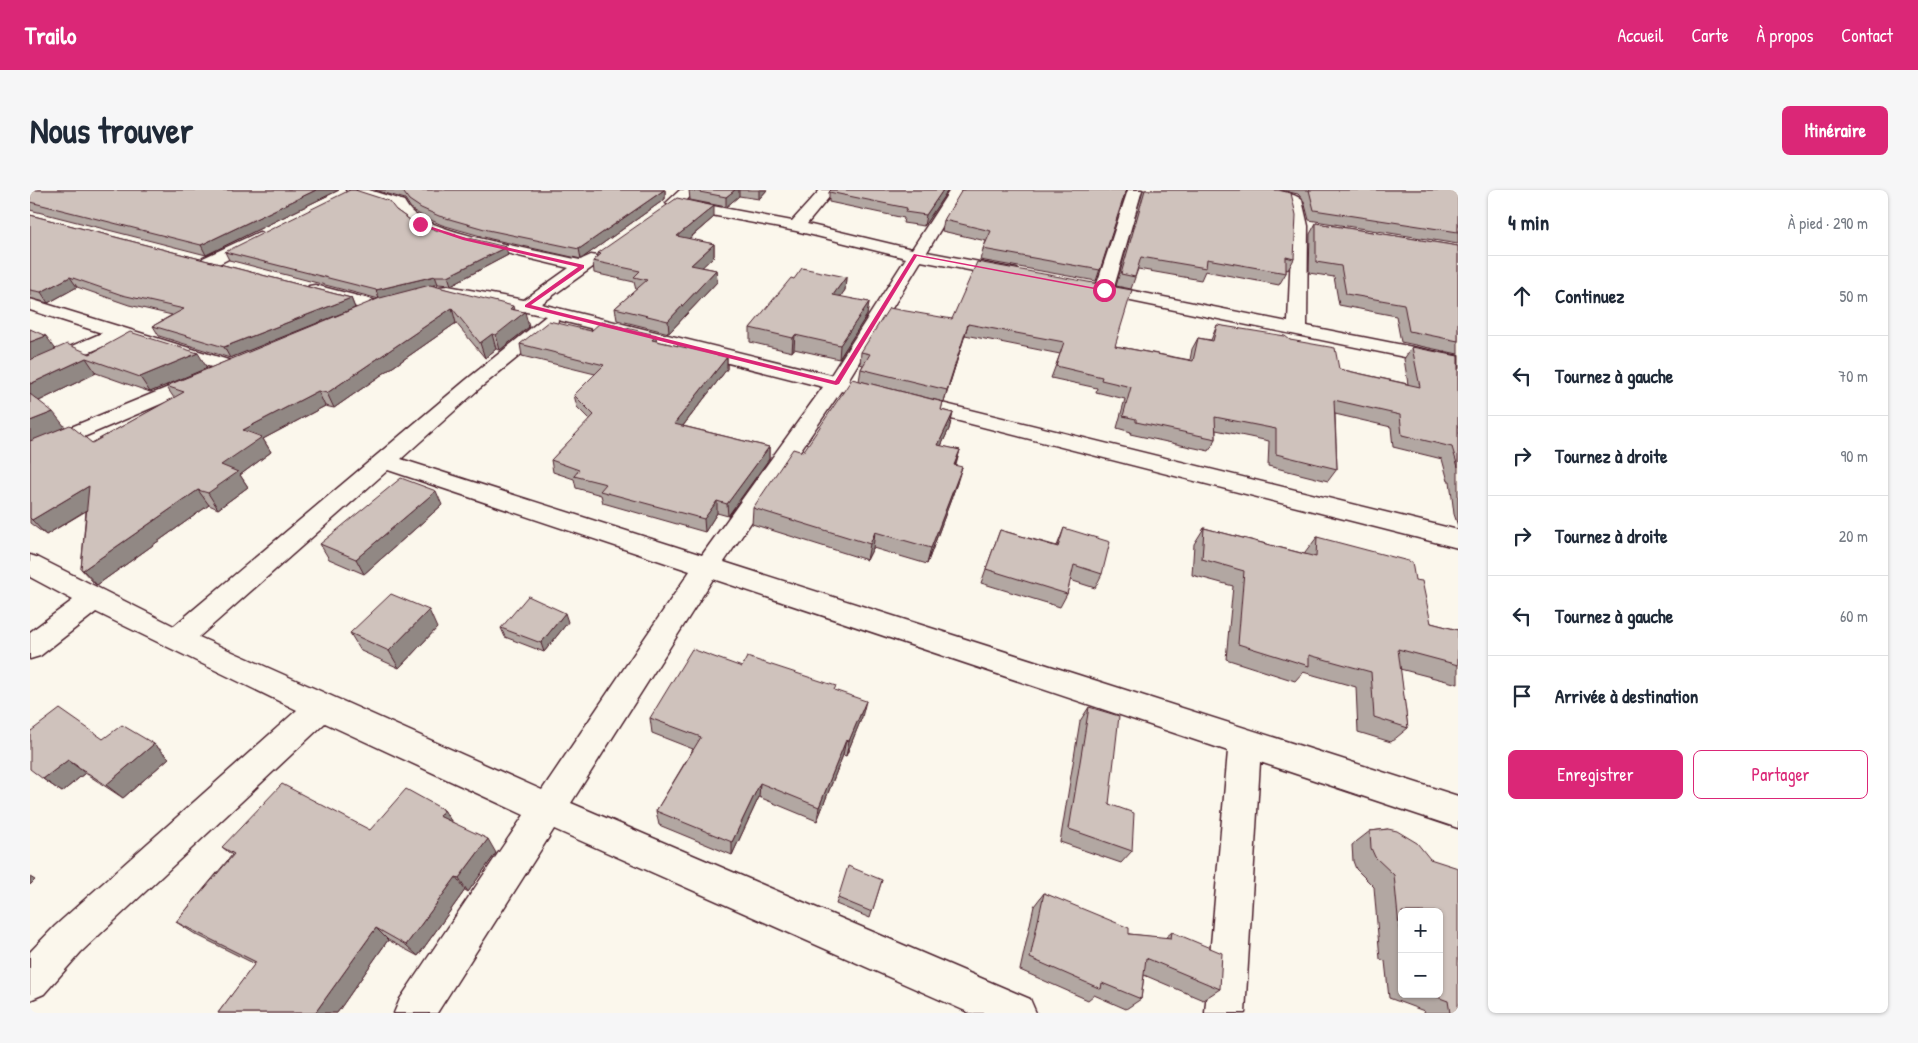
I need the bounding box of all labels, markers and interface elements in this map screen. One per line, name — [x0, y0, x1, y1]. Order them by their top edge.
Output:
text: Trailo — [25, 19, 76, 51]
text: Accueil — [1617, 23, 1663, 48]
text: Carte — [1691, 23, 1729, 48]
text: À propos — [1757, 23, 1813, 48]
text: Contact — [1841, 23, 1893, 48]
button: Itinéraire — [1782, 106, 1888, 155]
text: Nous trouver — [30, 107, 193, 154]
text: 4 min — [1508, 208, 1549, 237]
text: À pied · 290 m — [1788, 212, 1868, 234]
route end — [409, 213, 432, 236]
route start — [1093, 279, 1116, 302]
icon: ahead — [1508, 282, 1536, 310]
text: Continuez — [1555, 283, 1624, 309]
text: 50 m — [1840, 285, 1868, 307]
icon: left — [1508, 362, 1536, 390]
text: Tournez à gauche — [1555, 363, 1673, 389]
text: 70 m — [1838, 365, 1868, 387]
icon: right — [1508, 442, 1536, 470]
text: Tournez à droite — [1555, 443, 1668, 469]
text: 90 m — [1840, 445, 1868, 467]
icon: right — [1508, 522, 1536, 550]
text: Tournez à droite — [1555, 523, 1668, 549]
text: 20 m — [1839, 525, 1868, 547]
icon: left — [1508, 602, 1536, 630]
text: Tournez à gauche — [1555, 603, 1673, 629]
text: 60 m — [1840, 605, 1868, 627]
icon: arrive — [1508, 682, 1536, 710]
text: Arrivée à destination — [1555, 683, 1698, 709]
button: Enregistrer — [1508, 750, 1683, 799]
button: Partager — [1693, 750, 1868, 799]
map controls — [1398, 908, 1443, 998]
button: + — [1398, 908, 1443, 953]
button: − — [1398, 953, 1443, 998]

